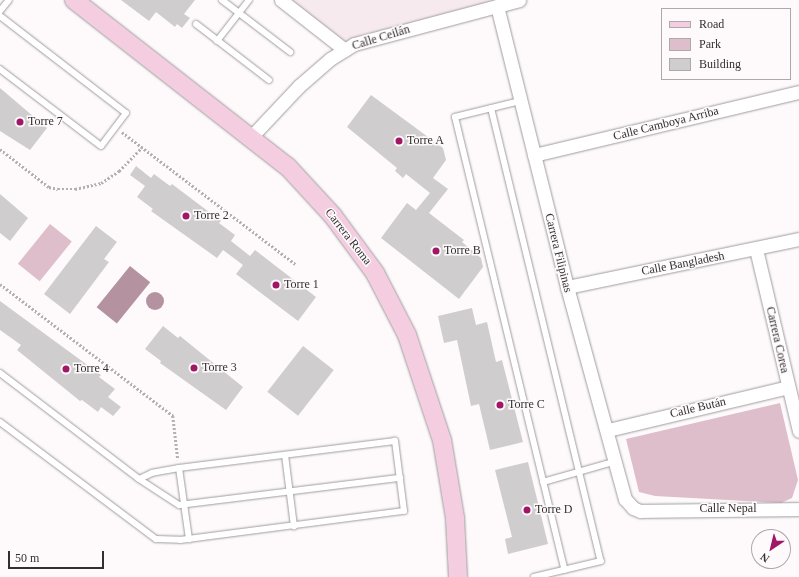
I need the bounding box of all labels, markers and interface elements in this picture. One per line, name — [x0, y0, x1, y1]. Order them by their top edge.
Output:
legend — [661, 8, 791, 80]
text: Road — [699, 17, 724, 31]
street label: Calle Ceilán — [350, 22, 412, 54]
text: Park — [699, 37, 721, 51]
text: Building — [699, 57, 741, 71]
street label: Calle Camboya Arriba — [612, 104, 720, 144]
place label: Torre 7 — [28, 115, 63, 129]
marker: Torre 7 — [15, 117, 25, 127]
place label: Torre A — [407, 134, 444, 148]
marker: Torre A — [394, 136, 404, 146]
street label: Carrera Roma — [322, 206, 374, 268]
place label: Torre 2 — [194, 209, 229, 223]
marker: Torre 2 — [181, 211, 191, 221]
street label: Carrera Filipinas — [541, 212, 575, 294]
place label: Torre B — [444, 244, 481, 258]
marker: Torre B — [431, 246, 441, 256]
street label: Calle Bangladesh — [640, 249, 726, 279]
place label: Torre 1 — [284, 278, 319, 292]
marker: Torre 1 — [271, 280, 281, 290]
street label: Carrera Corea — [762, 305, 792, 375]
place label: Torre 3 — [202, 361, 237, 375]
place label: Torre 4 — [74, 362, 109, 376]
marker: Torre 3 — [189, 363, 199, 373]
marker: Torre 4 — [61, 364, 71, 374]
street label: Calle Bután — [669, 395, 727, 421]
place label: Torre C — [508, 398, 545, 412]
marker: Torre C — [495, 400, 505, 410]
street label: Calle Nepal — [700, 502, 756, 516]
place label: Torre D — [535, 503, 572, 517]
marker: Torre D — [522, 505, 532, 515]
north arrow — [751, 529, 791, 569]
scale bar — [10, 543, 106, 569]
text: 50 m — [15, 551, 39, 565]
text: N — [758, 551, 771, 565]

